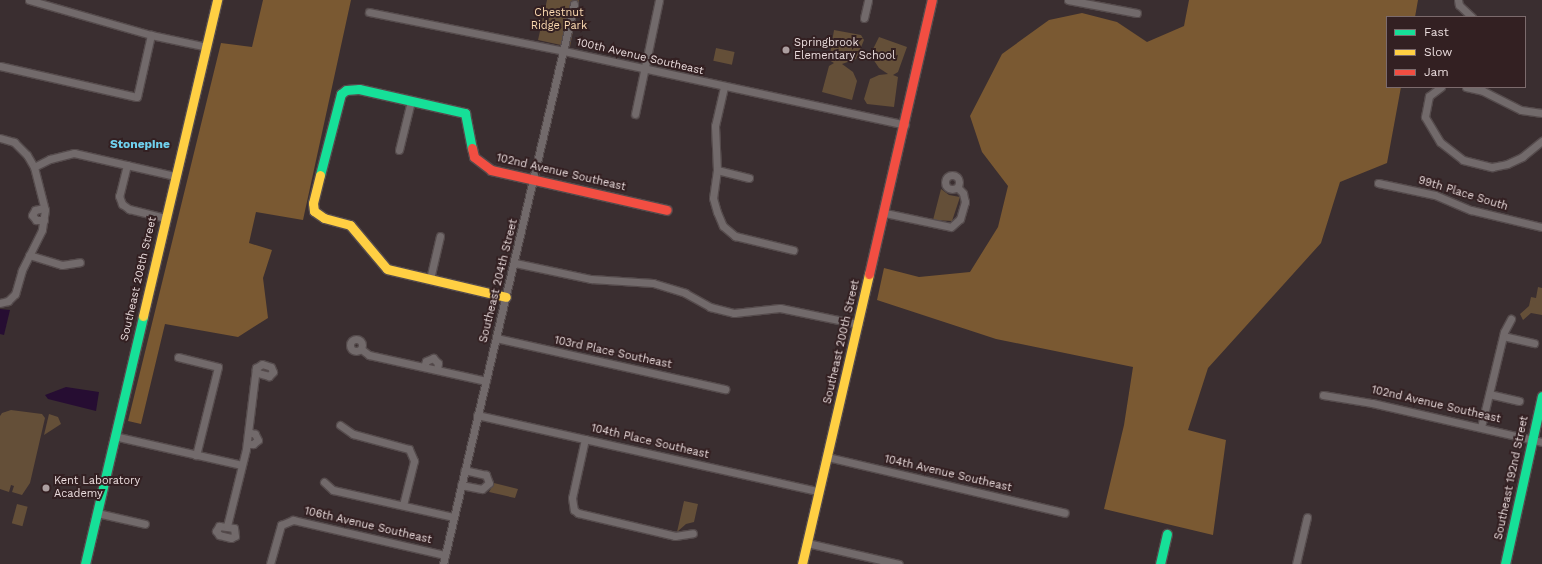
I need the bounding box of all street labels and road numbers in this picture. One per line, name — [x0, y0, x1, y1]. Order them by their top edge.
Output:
street label: 100th Avenue Southeast — [575, 36, 705, 78]
street label: 102nd Avenue Southeast — [495, 152, 627, 194]
street label: 99th Place South — [1417, 174, 1509, 214]
street label: Southeast 208th Street — [118, 216, 160, 342]
street label: Southeast 204th Street — [477, 218, 521, 344]
street label: Southeast 200th Street — [821, 279, 863, 405]
street label: 103rd Place Southeast — [553, 334, 673, 372]
street label: 102nd Avenue Southeast — [1370, 384, 1502, 426]
street label: Southeast 192nd Street — [1492, 415, 1532, 541]
street label: 104th Place Southeast — [590, 422, 710, 462]
street label: 104th Avenue Southeast — [883, 453, 1013, 495]
street label: 106th Avenue Southeast — [303, 505, 433, 547]

